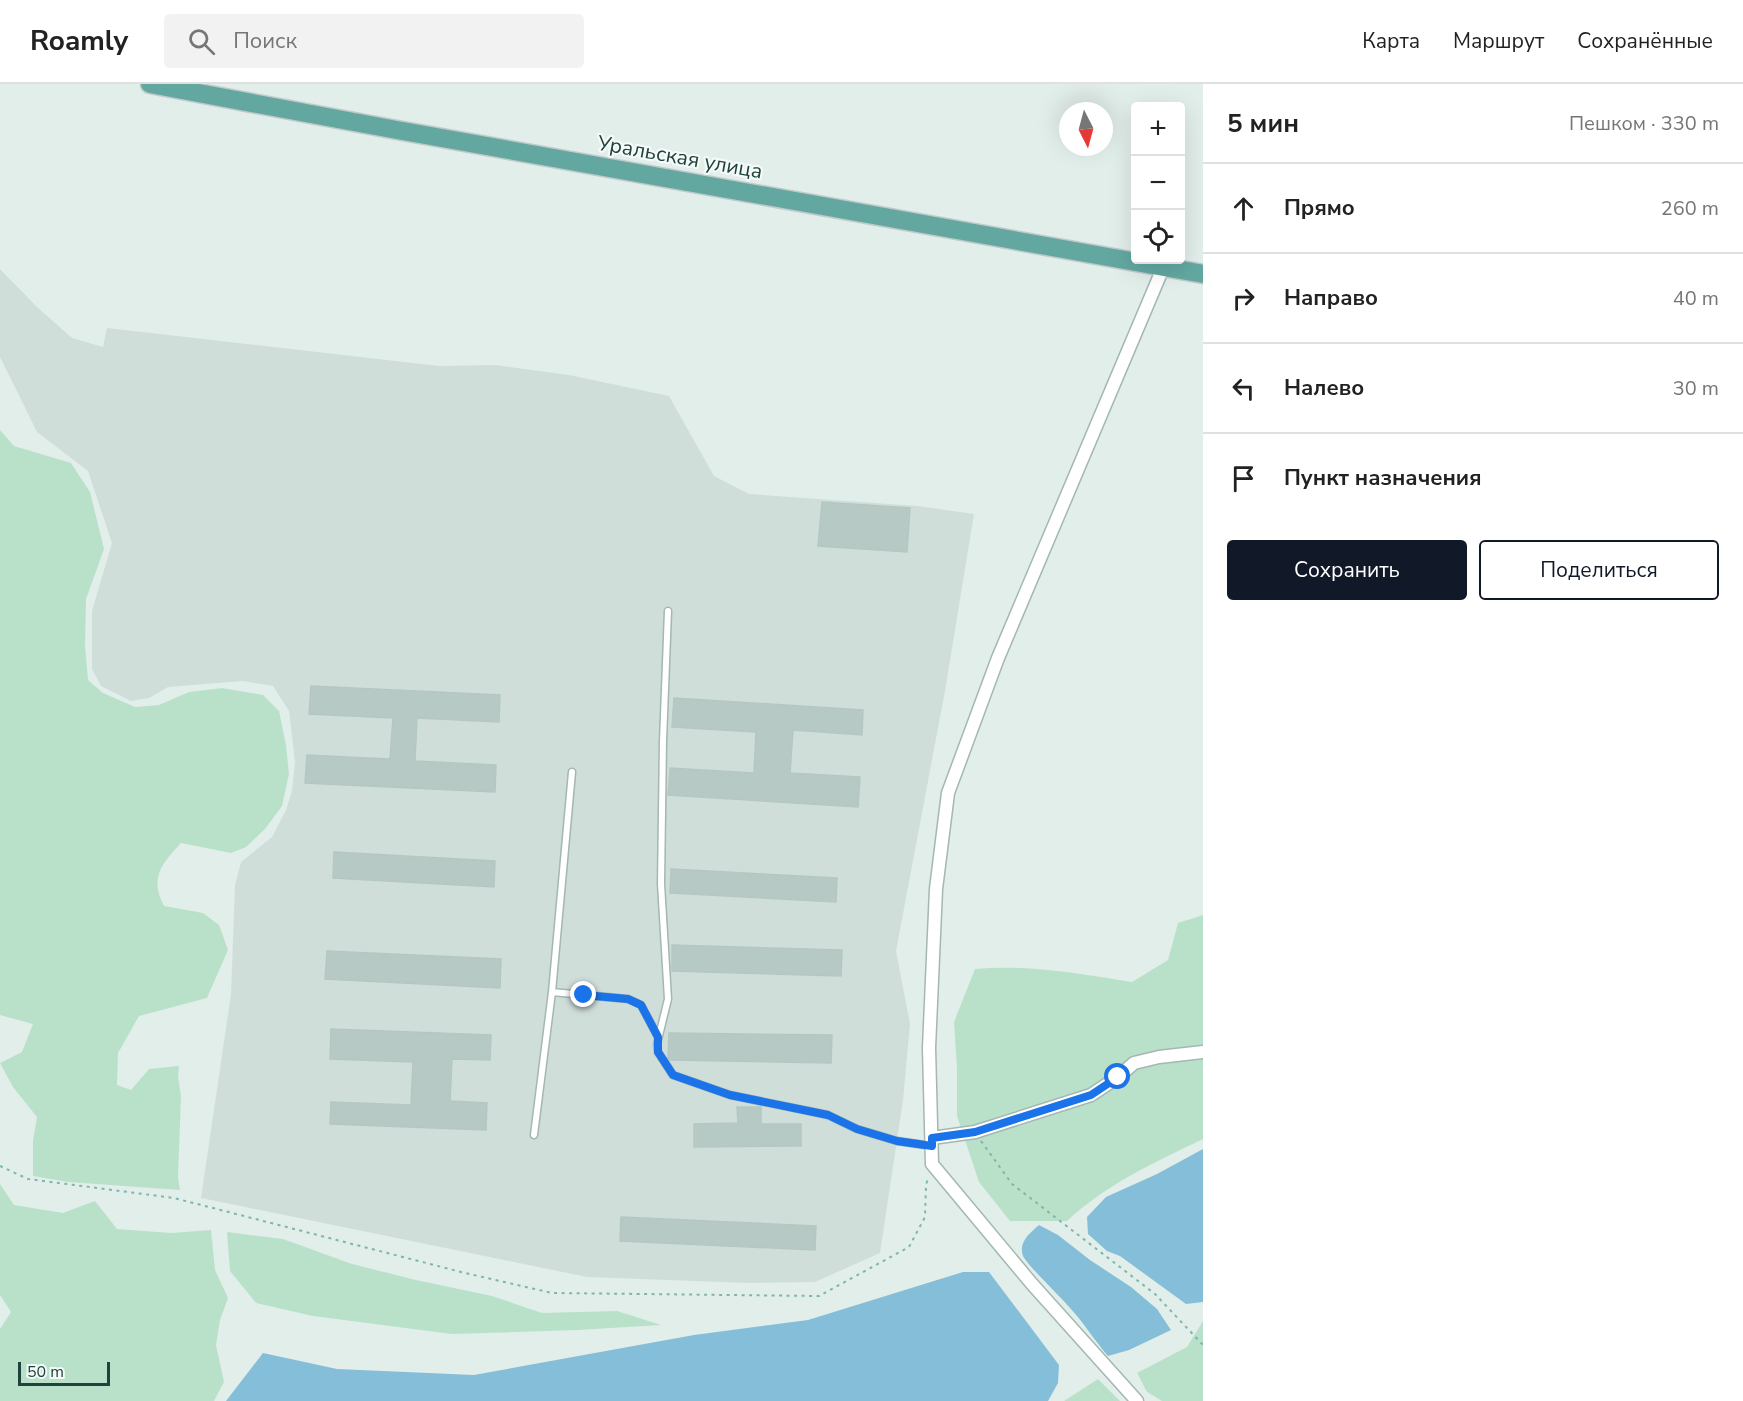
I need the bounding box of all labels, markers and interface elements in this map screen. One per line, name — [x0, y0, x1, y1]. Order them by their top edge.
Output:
search box — [164, 14, 584, 68]
text: Roamly — [30, 22, 128, 60]
icon: search — [185, 25, 218, 58]
text: Поиск — [233, 26, 297, 56]
text: Карта — [1362, 27, 1420, 55]
text: Маршрут — [1453, 27, 1544, 55]
text: Сохранённые — [1577, 27, 1713, 55]
north arrow — [1059, 102, 1113, 156]
map controls — [1131, 102, 1185, 264]
button: + — [1131, 102, 1185, 156]
text: 5 мин — [1227, 106, 1299, 141]
text: Пешком · 330 m — [1569, 110, 1719, 137]
street label: Уральская улица — [594, 129, 765, 185]
button: − — [1131, 156, 1185, 210]
icon: ahead — [1227, 192, 1260, 225]
text: Прямо — [1284, 193, 1355, 223]
text: 260 m — [1661, 195, 1719, 222]
button: locate — [1131, 210, 1185, 264]
icon: right — [1227, 282, 1260, 315]
text: Направо — [1284, 283, 1378, 313]
text: 40 m — [1673, 285, 1719, 312]
icon: left — [1227, 372, 1260, 405]
text: Налево — [1284, 373, 1364, 403]
text: 30 m — [1673, 375, 1719, 402]
icon: arrive — [1227, 462, 1260, 495]
text: Пункт назначения — [1284, 463, 1482, 493]
button: Сохранить — [1227, 540, 1467, 600]
button: Поделиться — [1479, 540, 1719, 600]
route end — [570, 981, 596, 1007]
route start — [1104, 1063, 1130, 1089]
scale bar — [18, 1359, 110, 1386]
text: 50 m — [27, 1361, 64, 1383]

